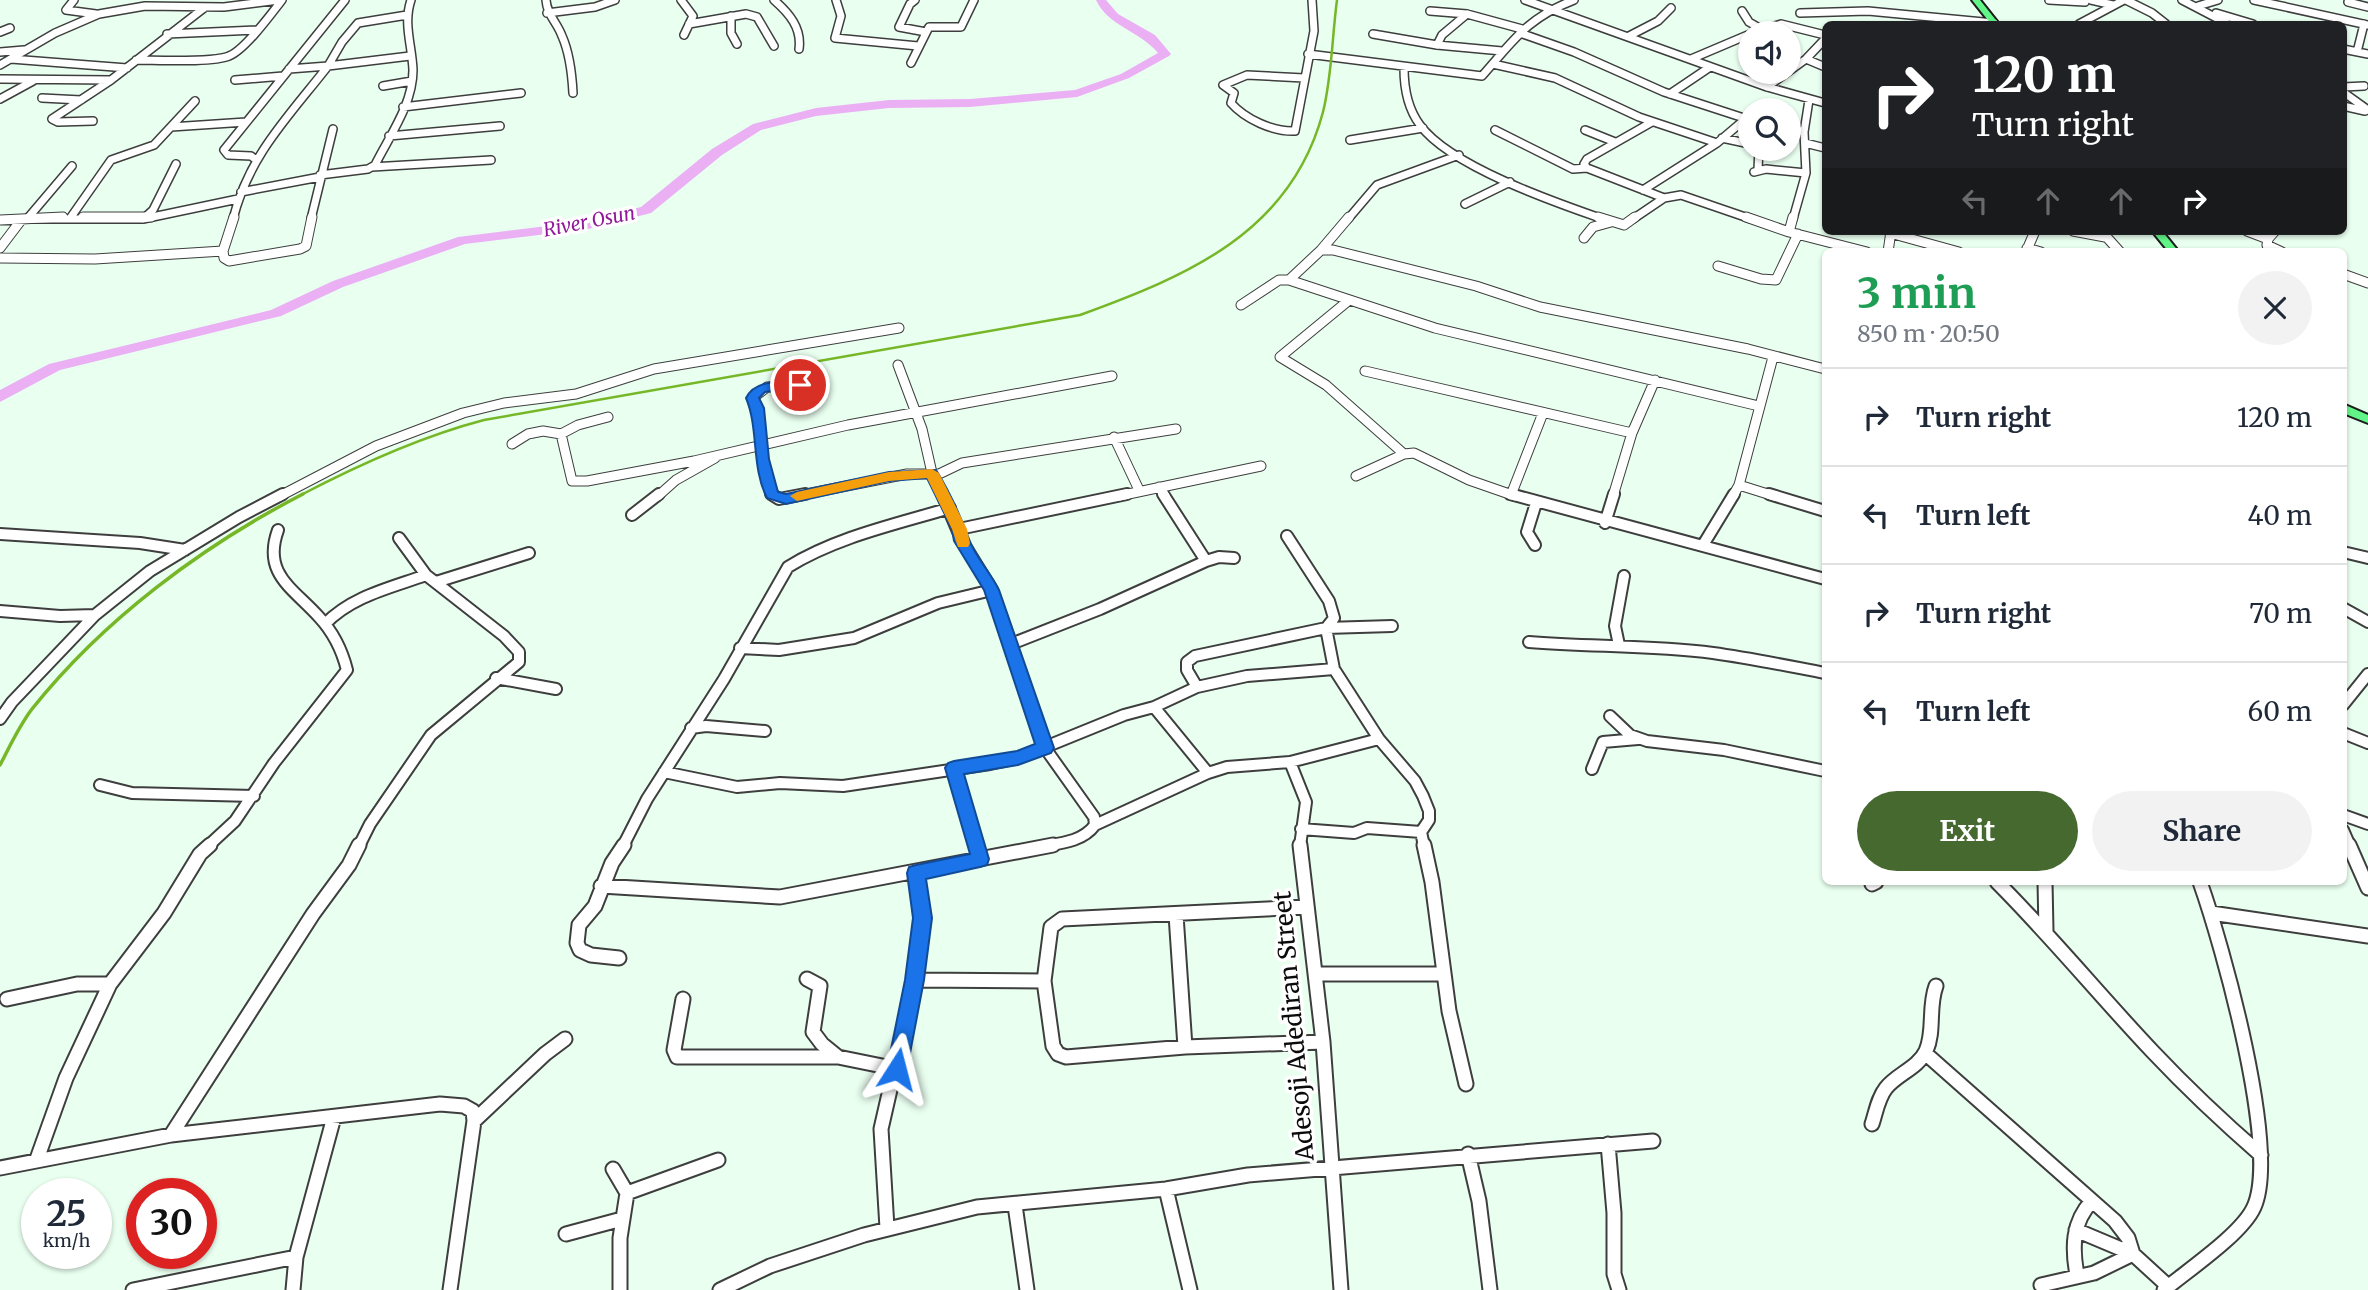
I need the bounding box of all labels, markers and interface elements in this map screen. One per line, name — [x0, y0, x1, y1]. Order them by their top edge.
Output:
map controls — [1738, 21, 1801, 161]
button: sound — [1738, 21, 1801, 84]
text: 120 m — [1972, 44, 2116, 105]
icon: right — [1857, 49, 1948, 140]
button: search — [1738, 98, 1801, 161]
text: Turn right — [1972, 105, 2134, 145]
icon: left — [1956, 182, 1994, 220]
icon: ahead — [2029, 182, 2067, 220]
icon: ahead — [2102, 182, 2140, 220]
icon: right — [2175, 182, 2213, 220]
water label: River Osun — [541, 200, 637, 242]
text: 3 min — [1857, 267, 1976, 319]
button: close — [2238, 271, 2312, 345]
text: 850 m · 20:50 — [1857, 319, 2000, 348]
pin — [770, 355, 830, 415]
icon: arrive — [781, 366, 819, 404]
icon: right — [1857, 398, 1895, 436]
text: Turn right — [1916, 401, 2051, 434]
text: 120 m — [2237, 401, 2312, 434]
icon: left — [1857, 496, 1895, 534]
text: Turn left — [1916, 499, 2030, 532]
text: 40 m — [2248, 499, 2312, 532]
icon: right — [1857, 594, 1895, 632]
text: Turn right — [1916, 597, 2051, 630]
text: 70 m — [2249, 597, 2312, 630]
icon: left — [1857, 692, 1895, 730]
text: Turn left — [1916, 695, 2030, 728]
text: 60 m — [2248, 695, 2312, 728]
button: Exit — [1857, 791, 2078, 871]
button: Share — [2092, 791, 2312, 871]
street label: Adesoji Adediran Street — [1266, 889, 1321, 1163]
position arrow — [860, 1032, 934, 1106]
speed limit sign: 30 — [126, 1178, 217, 1269]
text: 25 — [46, 1192, 87, 1236]
text: km/h — [43, 1229, 90, 1252]

